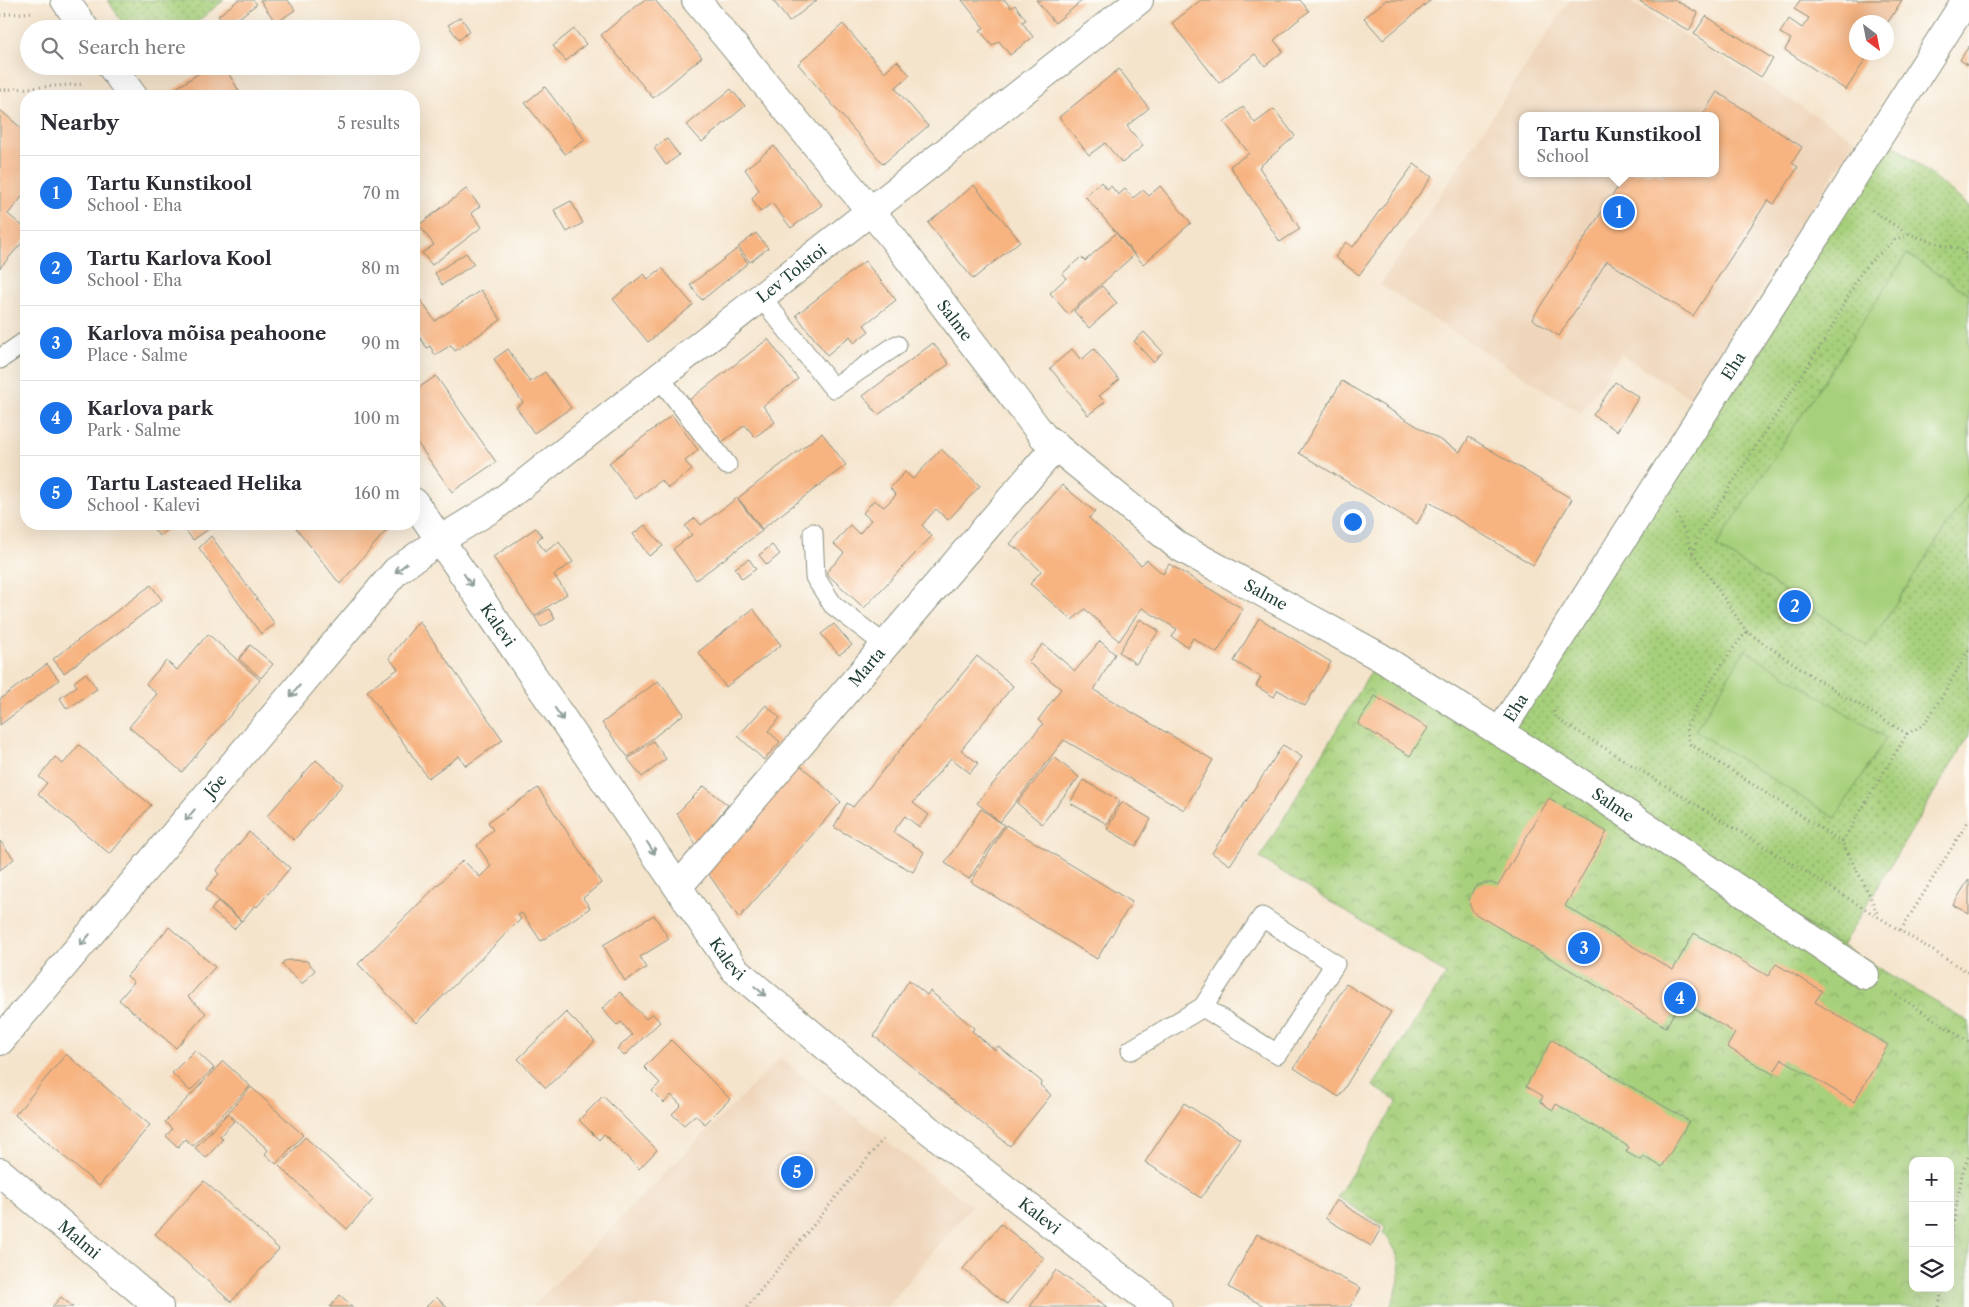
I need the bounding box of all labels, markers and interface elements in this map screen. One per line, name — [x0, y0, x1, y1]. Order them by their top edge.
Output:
north arrow — [1849, 15, 1894, 60]
search box — [20, 20, 420, 75]
icon: search — [38, 34, 66, 62]
text: Search here — [78, 36, 186, 59]
text: Nearby — [40, 110, 119, 135]
popup — [1519, 112, 1719, 177]
text: 5 results — [337, 113, 400, 133]
text: Tartu Kunstikool — [1537, 123, 1701, 146]
text: School — [1537, 146, 1589, 166]
text: Tartu Kunstikool — [87, 172, 252, 195]
text: 1 — [52, 183, 60, 203]
text: 70 m — [363, 183, 400, 203]
pin: 1 — [1603, 193, 1635, 231]
text: School · Eha — [87, 195, 182, 215]
street label: Lev Tolstoi — [752, 240, 830, 307]
text: Tartu Karlova Kool — [87, 247, 272, 270]
text: 2 — [51, 258, 61, 278]
text: 80 m — [361, 258, 400, 278]
text: School · Eha — [87, 270, 182, 290]
street label: Salme — [933, 296, 977, 345]
text: Karlova mõisa peahoone — [87, 322, 326, 345]
text: 3 — [51, 333, 61, 353]
text: 90 m — [361, 333, 400, 353]
text: Place · Salme — [87, 345, 188, 365]
street label: Eha — [1717, 348, 1750, 384]
text: Karlova park — [87, 397, 213, 420]
text: 4 — [51, 408, 61, 428]
text: 100 m — [354, 408, 400, 428]
text: Park · Salme — [87, 420, 181, 440]
text: Tartu Lasteaed Helika — [87, 472, 302, 495]
text: 5 — [52, 483, 60, 503]
text: 160 m — [355, 483, 400, 503]
text: School · Kalevi — [87, 495, 200, 515]
your location — [1340, 509, 1366, 535]
one-way arrow — [394, 563, 407, 574]
one-way arrow — [463, 573, 473, 587]
street label: Salme — [1241, 574, 1291, 614]
pin: 2 — [1779, 587, 1811, 625]
street label: Kalevi — [476, 600, 520, 650]
street label: Marta — [844, 643, 889, 691]
one-way arrow — [289, 684, 300, 697]
street label: Eha — [1499, 689, 1532, 725]
one-way arrow — [554, 707, 565, 721]
street label: Jõe — [198, 770, 231, 804]
street label: Salme — [1588, 783, 1638, 826]
one-way arrow — [184, 809, 196, 822]
one-way arrow — [646, 841, 656, 855]
pin: 3 — [1568, 929, 1600, 967]
one-way arrow — [80, 933, 91, 946]
street label: Kalevi — [705, 934, 750, 984]
pin: 4 — [1664, 979, 1696, 1017]
one-way arrow — [753, 985, 766, 996]
pin: 5 — [781, 1153, 813, 1191]
map controls — [1909, 1157, 1954, 1292]
button: + — [1909, 1157, 1954, 1202]
street label: Kalevi — [1015, 1193, 1065, 1238]
button: − — [1909, 1202, 1954, 1247]
street label: Malmi — [54, 1216, 105, 1263]
button: layers — [1909, 1247, 1954, 1292]

